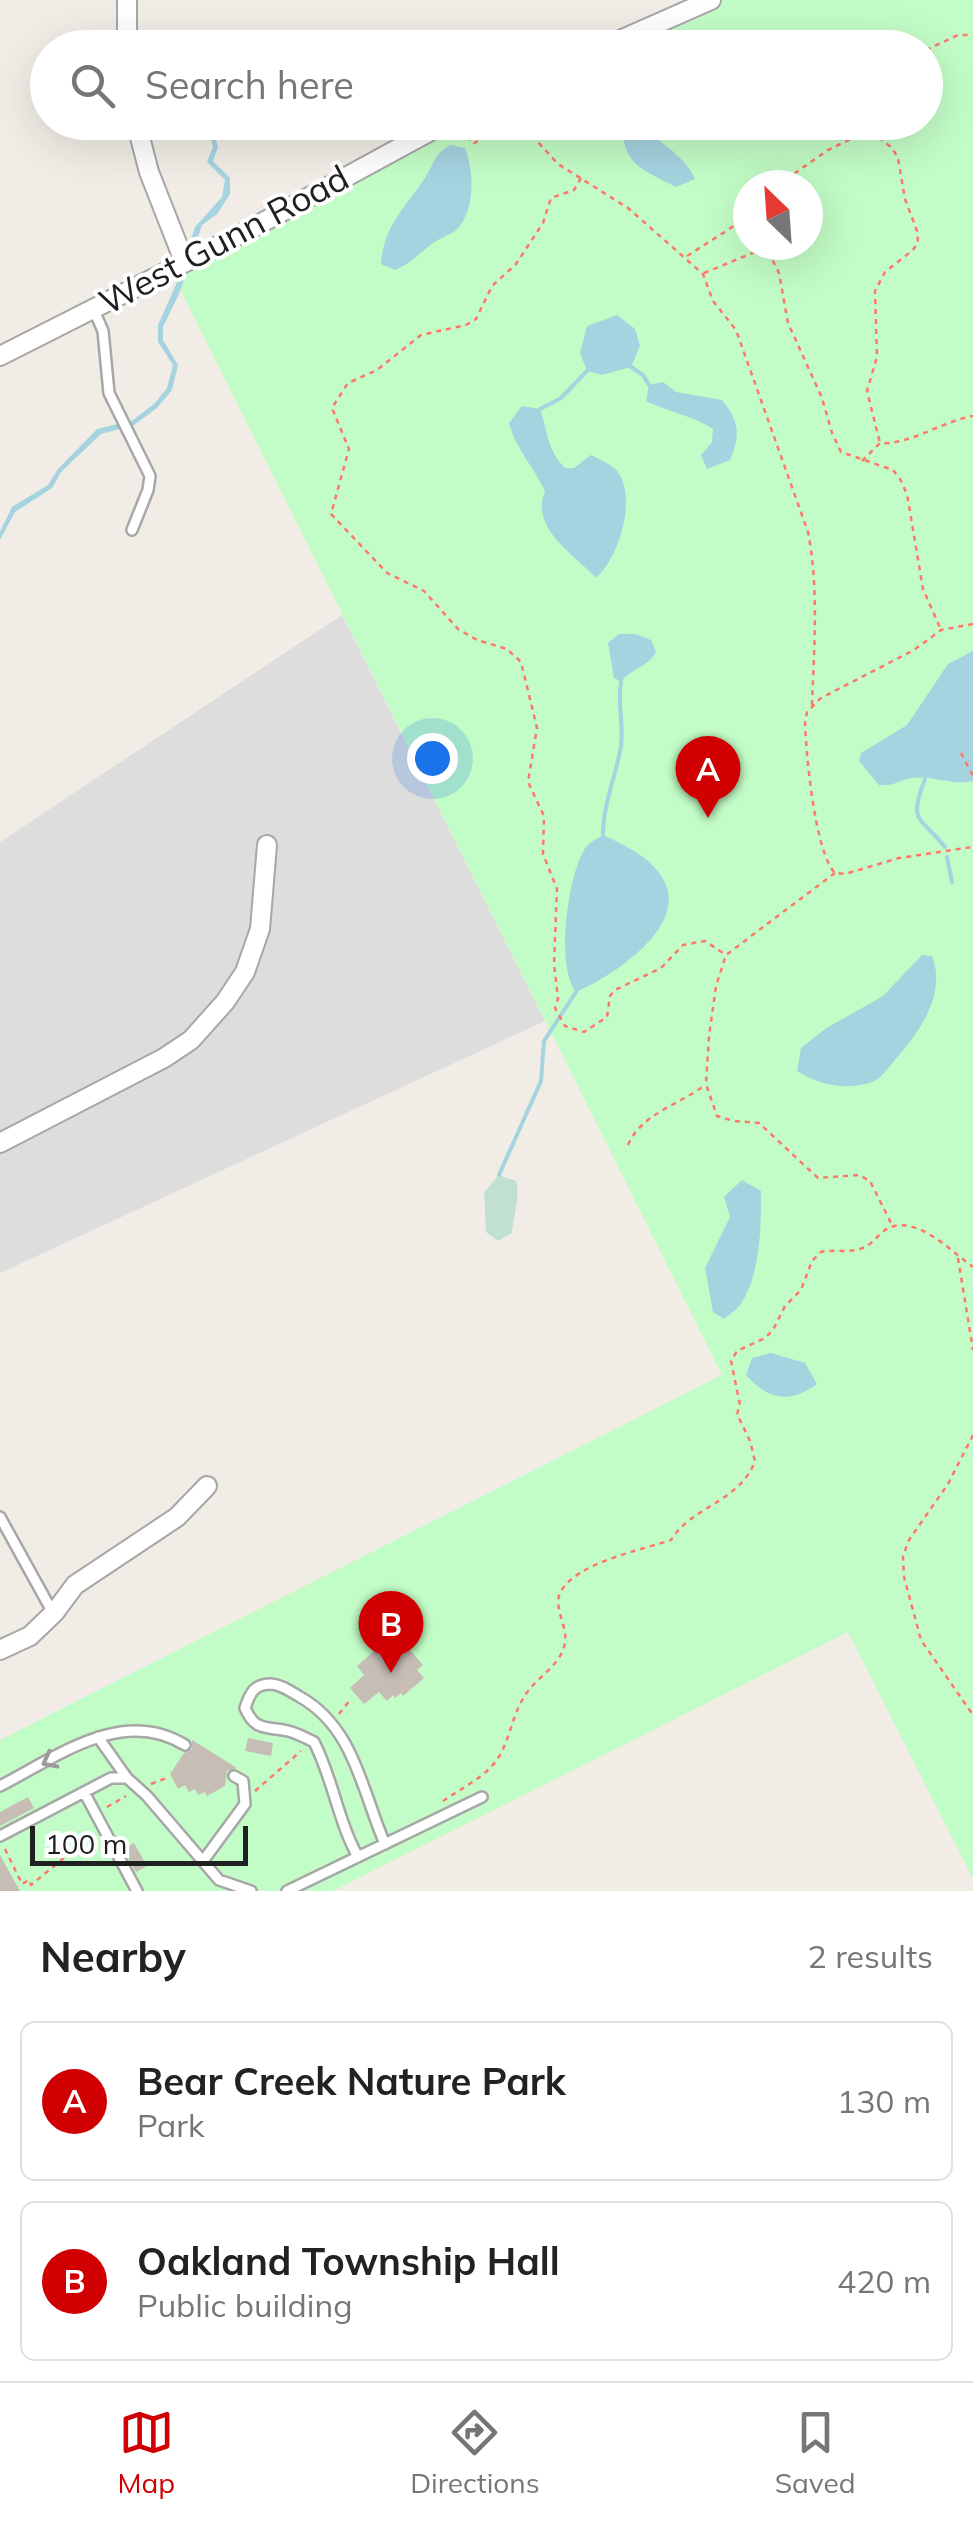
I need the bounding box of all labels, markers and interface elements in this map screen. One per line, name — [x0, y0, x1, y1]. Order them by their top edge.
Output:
search box — [30, 30, 943, 140]
icon: search — [65, 58, 120, 113]
text: Search here — [145, 61, 354, 109]
street label: West Gunn Road — [91, 155, 356, 323]
north arrow — [733, 170, 823, 260]
your location — [407, 733, 458, 784]
pin: A — [676, 736, 740, 818]
pin: B — [358, 1590, 424, 1673]
one-way arrow — [41, 1749, 59, 1768]
scale bar — [30, 1821, 248, 1866]
text: 100 m — [45, 1826, 127, 1861]
text: Nearby — [40, 1930, 186, 1983]
text: 2 results — [808, 1936, 933, 1976]
text: Bear Creek Nature Park — [137, 2057, 566, 2105]
text: A — [62, 2081, 87, 2121]
text: 130 m — [837, 2081, 931, 2121]
text: Park — [137, 2105, 204, 2145]
text: Oakland Township Hall — [137, 2237, 560, 2285]
text: B — [63, 2261, 86, 2301]
text: 420 m — [837, 2261, 931, 2301]
text: Public building — [137, 2285, 352, 2325]
tab: Map — [118, 2405, 175, 2500]
tab: Directions — [410, 2405, 540, 2500]
tab: Saved — [775, 2405, 855, 2500]

